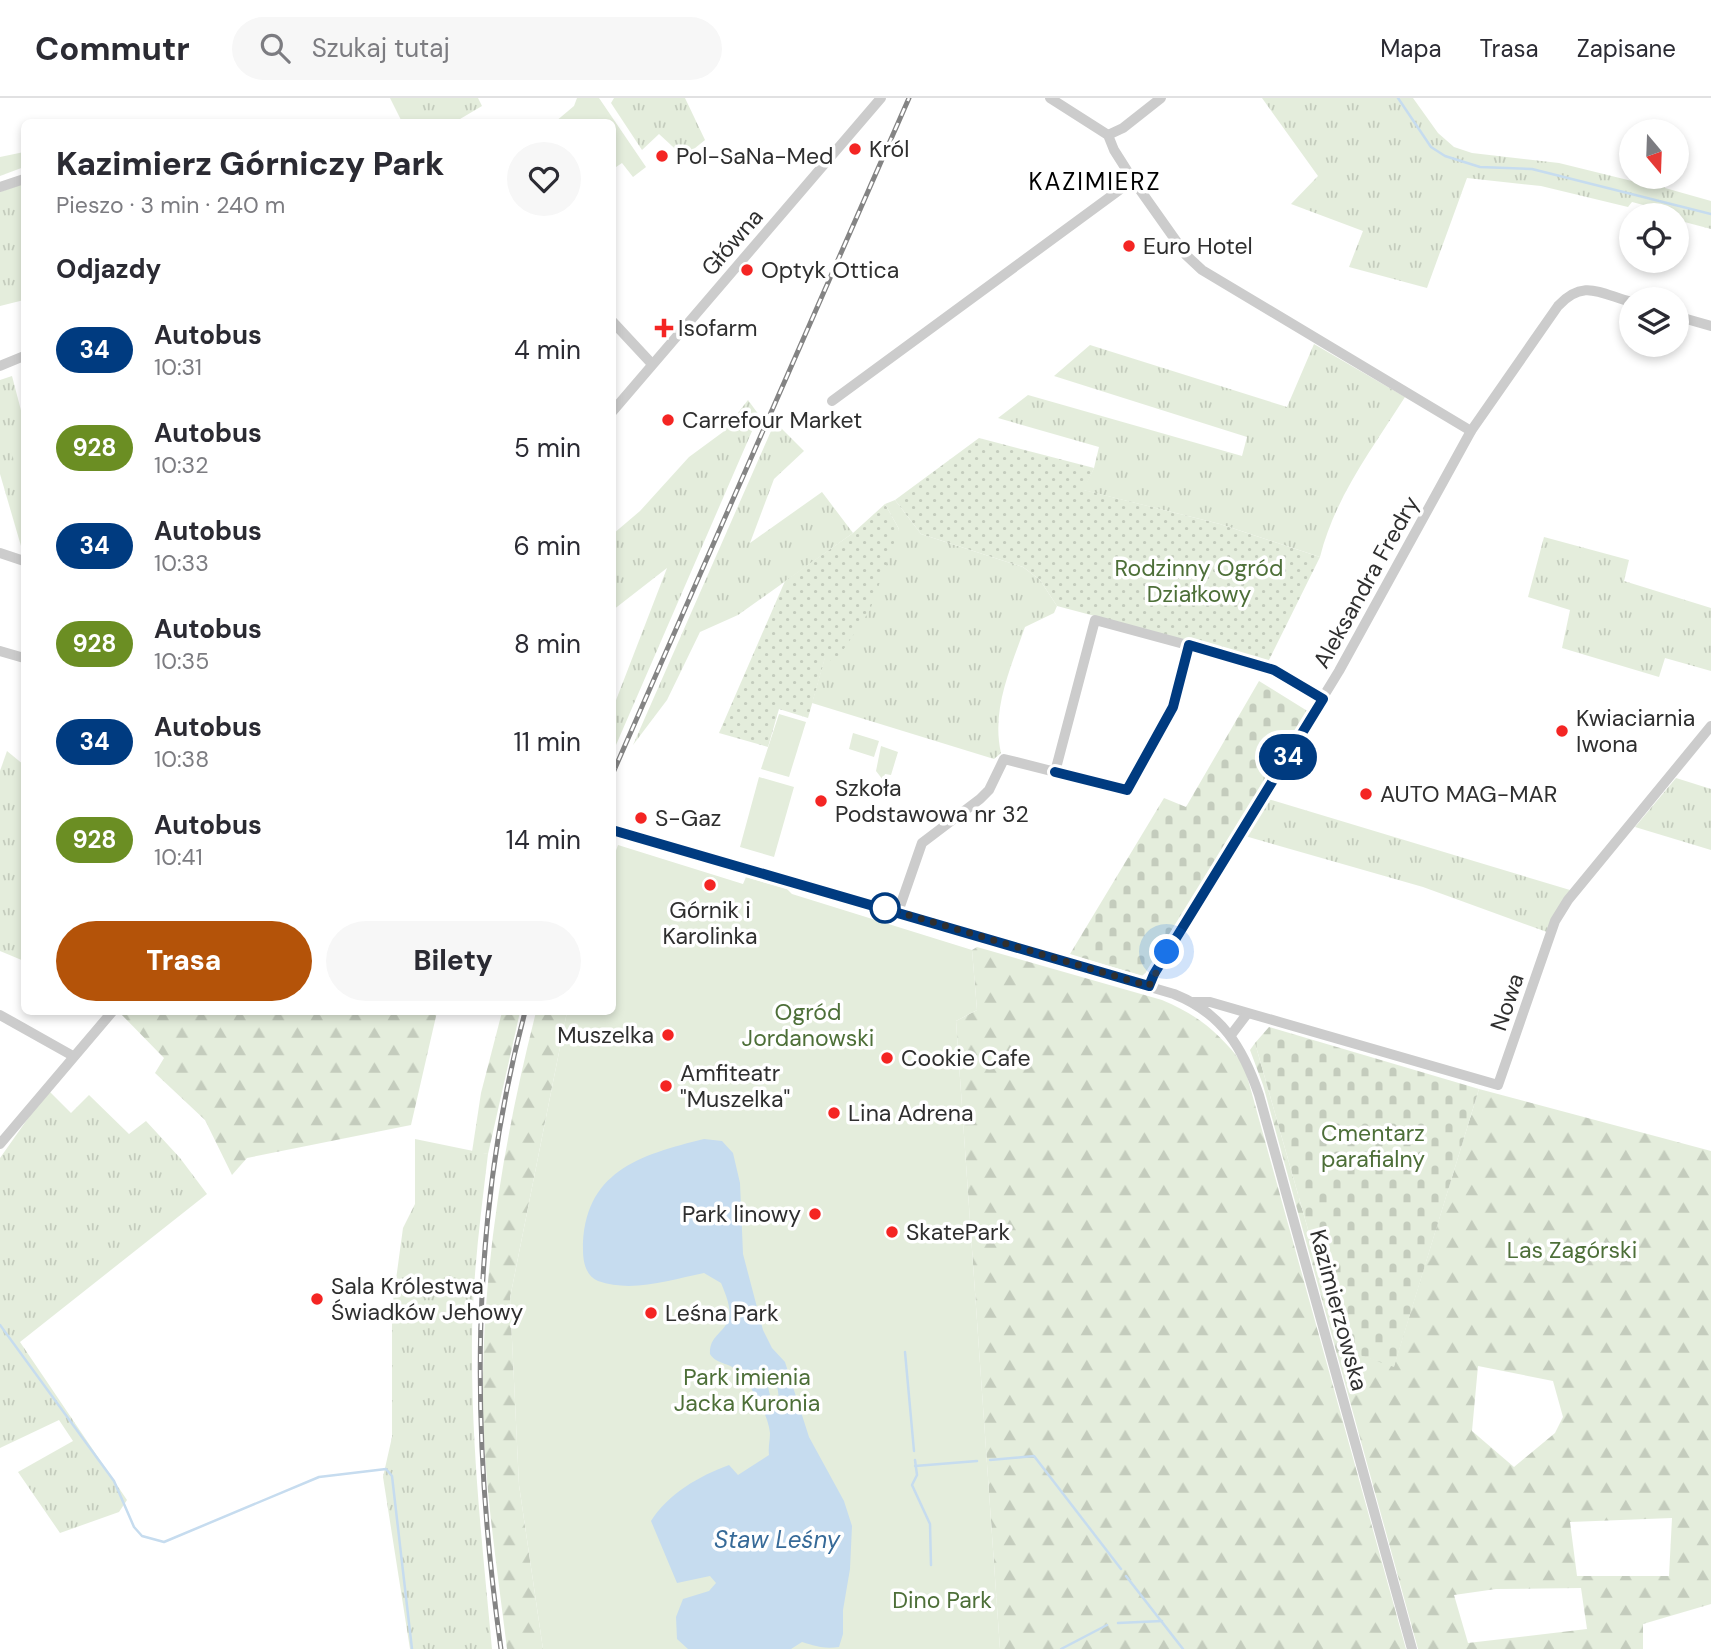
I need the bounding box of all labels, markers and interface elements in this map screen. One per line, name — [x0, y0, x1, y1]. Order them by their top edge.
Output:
search box — [232, 17, 722, 80]
text: Commutr — [35, 27, 190, 70]
icon: search — [256, 29, 294, 67]
text: Szukaj tutaj — [312, 31, 450, 65]
text: Mapa — [1380, 33, 1442, 64]
text: Trasa — [1480, 33, 1539, 64]
text: Zapisane — [1577, 33, 1676, 64]
north arrow — [1619, 119, 1689, 189]
map controls — [1619, 119, 1689, 357]
place label: Król — [869, 134, 909, 164]
place label: Pol-SaNa-Med — [676, 141, 833, 171]
marker: Król — [847, 141, 863, 157]
text: Kazimierz Górniczy Park — [56, 142, 444, 185]
button: heart — [507, 142, 581, 216]
marker: Pol-SaNa-Med — [654, 148, 670, 164]
district label: KAZIMIERZ — [1028, 166, 1162, 197]
text: Pieszo · 3 min · 240 m — [56, 190, 285, 220]
street label: Główna — [695, 202, 769, 282]
button: locate — [1619, 203, 1689, 273]
place label: Euro Hotel — [1143, 231, 1253, 261]
marker: Euro Hotel — [1121, 238, 1137, 254]
text: Odjazdy — [56, 252, 161, 286]
place label: Optyk Ottica — [761, 255, 899, 285]
marker: Optyk Ottica — [739, 262, 755, 278]
button: layers — [1619, 287, 1689, 357]
place label: Isofarm — [678, 313, 757, 343]
text: Autobus — [154, 318, 262, 352]
marker: Isofarm — [656, 320, 672, 336]
text: 4 min — [514, 333, 581, 367]
text: 34 — [79, 334, 110, 365]
text: 10:31 — [154, 352, 202, 382]
place label: Carrefour Market — [682, 405, 862, 435]
marker: Carrefour Market — [660, 412, 676, 428]
text: Autobus — [154, 416, 262, 450]
text: 5 min — [514, 431, 581, 465]
text: 928 — [73, 432, 116, 463]
text: 10:32 — [154, 450, 208, 480]
street label: Aleksandra Fredry — [1306, 490, 1426, 673]
text: Autobus — [154, 514, 262, 548]
text: 6 min — [513, 529, 581, 563]
text: 34 — [79, 530, 110, 561]
text: 10:33 — [154, 548, 209, 578]
park label: Rodzinny Ogród Działkowy — [1115, 553, 1283, 609]
text: Autobus — [154, 612, 262, 646]
text: 8 min — [514, 627, 581, 661]
text: 928 — [73, 628, 116, 659]
text: 10:35 — [154, 646, 209, 676]
place label: Kwiaciarnia Iwona — [1576, 703, 1695, 759]
text: Autobus — [154, 710, 262, 744]
marker: Kwiaciarnia Iwona — [1554, 723, 1570, 739]
text: 11 min — [514, 725, 581, 759]
text: 34 — [79, 726, 110, 757]
line badge: 34 — [1256, 734, 1320, 780]
text: 34 — [1273, 741, 1303, 772]
text: 10:38 — [154, 744, 209, 774]
place label: Szkoła Podstawowa nr 32 — [835, 773, 1029, 829]
place label: AUTO MAG-MAR — [1380, 779, 1558, 809]
marker: AUTO MAG-MAR — [1358, 786, 1374, 802]
marker: Szkoła Podstawowa nr 32 — [813, 793, 829, 809]
place label: S-Gaz — [655, 803, 721, 833]
text: Autobus — [154, 808, 262, 842]
marker: S-Gaz — [633, 810, 649, 826]
text: 14 min — [506, 823, 581, 857]
text: 928 — [73, 824, 116, 855]
text: 10:41 — [154, 842, 203, 872]
marker: Górnik i Karolinka — [702, 877, 718, 893]
unlabelled marker — [870, 893, 900, 923]
place label: Górnik i Karolinka — [662, 895, 758, 951]
button: Trasa — [56, 921, 312, 1001]
button: Bilety — [326, 921, 581, 1001]
your location — [1149, 934, 1184, 969]
street label: Nowa — [1483, 969, 1531, 1035]
park label: Ogród Jordanowski — [742, 997, 874, 1053]
place label: Muszelka — [557, 1020, 654, 1050]
marker: Muszelka — [660, 1027, 676, 1043]
place label: Cookie Cafe — [901, 1043, 1031, 1073]
marker: Cookie Cafe — [879, 1050, 895, 1066]
place label: Amfiteatr "Muszelka" — [680, 1058, 790, 1114]
marker: Amfiteatr "Muszelka" — [658, 1078, 674, 1094]
place label: Lina Adrena — [848, 1098, 973, 1128]
marker: Lina Adrena — [826, 1105, 842, 1121]
park label: Cmentarz parafialny — [1321, 1118, 1425, 1174]
place label: Park linowy — [682, 1199, 801, 1229]
marker: Park linowy — [807, 1206, 823, 1222]
place label: SkatePark — [906, 1217, 1011, 1247]
marker: SkatePark — [884, 1224, 900, 1240]
street label: Kazimierzowska — [1303, 1226, 1375, 1394]
park label: Las Zagórski — [1507, 1235, 1637, 1265]
place label: Sala Królestwa Świadków Jehowy — [331, 1271, 524, 1327]
marker: Sala Królestwa Świadków Jehowy — [309, 1291, 325, 1307]
place label: Leśna Park — [665, 1298, 779, 1328]
marker: Leśna Park — [643, 1305, 659, 1321]
park label: Park imienia Jacka Kuronia — [674, 1362, 820, 1418]
water label: Staw Leśny — [714, 1524, 841, 1555]
park label: Dino Park — [892, 1585, 992, 1615]

